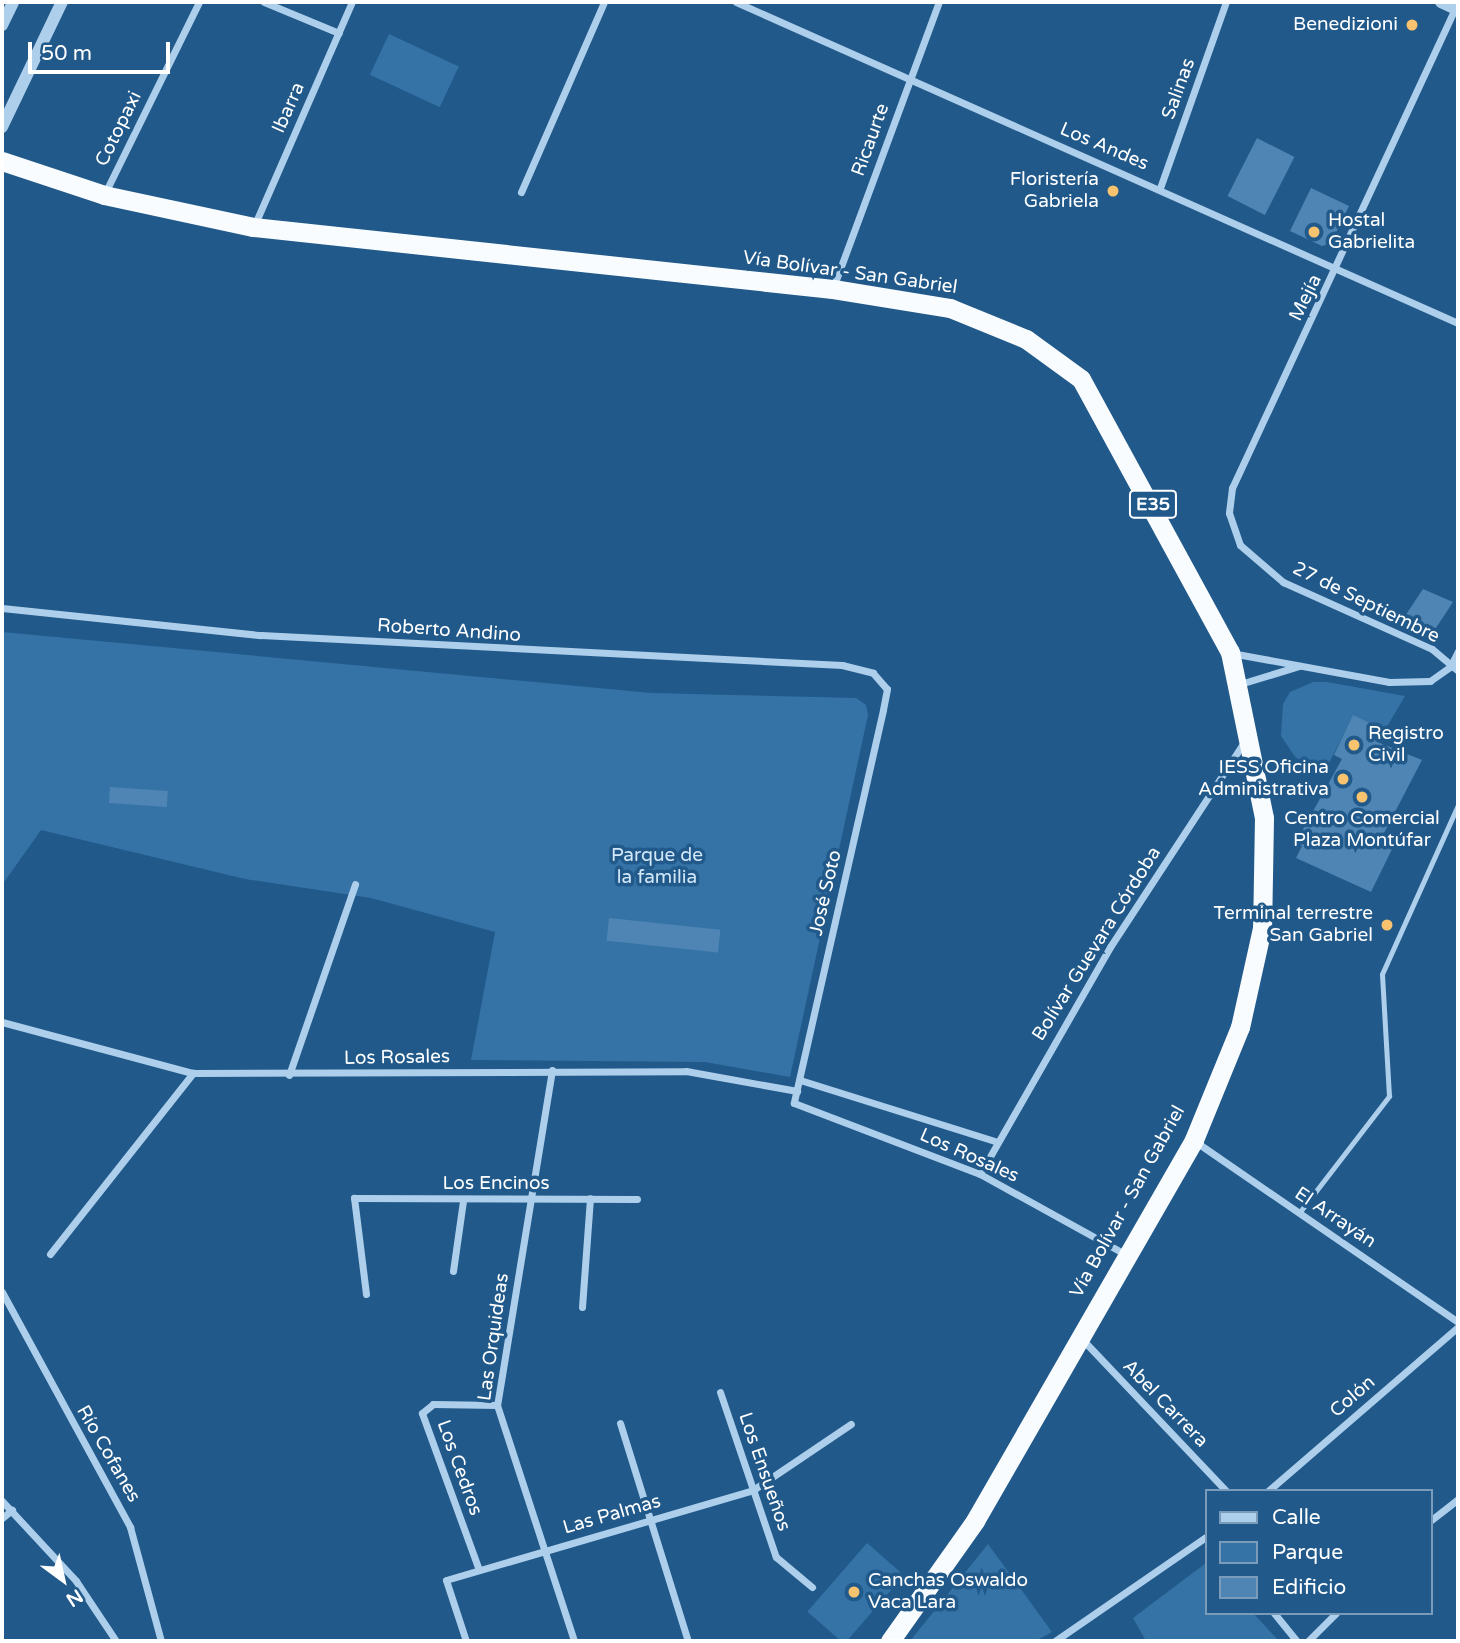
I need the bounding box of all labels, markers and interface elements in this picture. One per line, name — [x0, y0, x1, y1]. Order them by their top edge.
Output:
place label: Benedizioni — [1293, 14, 1398, 36]
marker: Benedizioni — [1404, 17, 1420, 33]
scale bar — [32, 28, 173, 72]
text: 50 m — [41, 41, 92, 66]
street label: Salinas — [1157, 55, 1201, 123]
street label: Ibarra — [268, 79, 310, 137]
street label: Cotopaxi — [91, 88, 147, 170]
street label: Ricaurte — [847, 101, 895, 179]
street label: Los Andes — [1056, 118, 1152, 176]
place label: Floristería Gabriela — [1010, 169, 1099, 213]
marker: Floristería Gabriela — [1105, 183, 1121, 199]
place label: Hostal Gabrielita — [1328, 210, 1415, 254]
marker: Hostal Gabrielita — [1306, 224, 1322, 240]
street label: Vía Bolívar - San Gabriel — [741, 247, 959, 299]
street label: Mejía — [1285, 271, 1327, 325]
road number: E35 — [1128, 490, 1178, 518]
street label: 27 de Septiembre — [1289, 558, 1443, 648]
street label: Roberto Andino — [376, 615, 522, 647]
place label: Registro Civil — [1368, 723, 1444, 767]
marker: Registro Civil — [1346, 737, 1362, 753]
place label: IESS Oficina Administrativa — [1198, 757, 1329, 801]
marker: IESS Oficina Administrativa — [1335, 771, 1351, 787]
marker: Centro Comercial Plaza Montúfar — [1354, 789, 1370, 805]
place label: Centro Comercial Plaza Montúfar — [1284, 808, 1440, 852]
street label: Bolívar Guevara Córdoba — [1028, 843, 1166, 1045]
park label: Parque de la familia — [611, 845, 703, 889]
street label: José Soto — [805, 848, 847, 938]
place label: Terminal terrestre San Gabriel — [1214, 903, 1373, 947]
marker: Terminal terrestre San Gabriel — [1379, 917, 1395, 933]
street label: Los Rosales — [344, 1046, 450, 1070]
street label: Vía Bolívar - San Gabriel — [1066, 1102, 1190, 1302]
street label: Los Rosales — [916, 1124, 1022, 1188]
street label: Los Encinos — [442, 1173, 550, 1195]
street label: El Arrayán — [1290, 1182, 1380, 1254]
street label: Las Orquideas — [474, 1272, 514, 1402]
street label: Abel Carrera — [1117, 1355, 1213, 1453]
street label: Colón — [1326, 1371, 1380, 1423]
street label: Río Cofanes — [71, 1401, 145, 1507]
street label: Los Ensueños — [733, 1410, 795, 1534]
street label: Los Cedros — [431, 1417, 487, 1519]
legend — [1204, 1489, 1432, 1615]
street label: Las Palmas — [561, 1490, 663, 1540]
text: Calle — [1272, 1505, 1321, 1530]
text: Parque — [1272, 1540, 1343, 1565]
north arrow — [28, 1545, 98, 1615]
place label: Canchas Oswaldo Vaca Lara — [868, 1570, 1028, 1614]
text: Edificio — [1272, 1575, 1346, 1600]
text: N — [62, 1584, 87, 1611]
marker: Canchas Oswaldo Vaca Lara — [846, 1584, 862, 1600]

